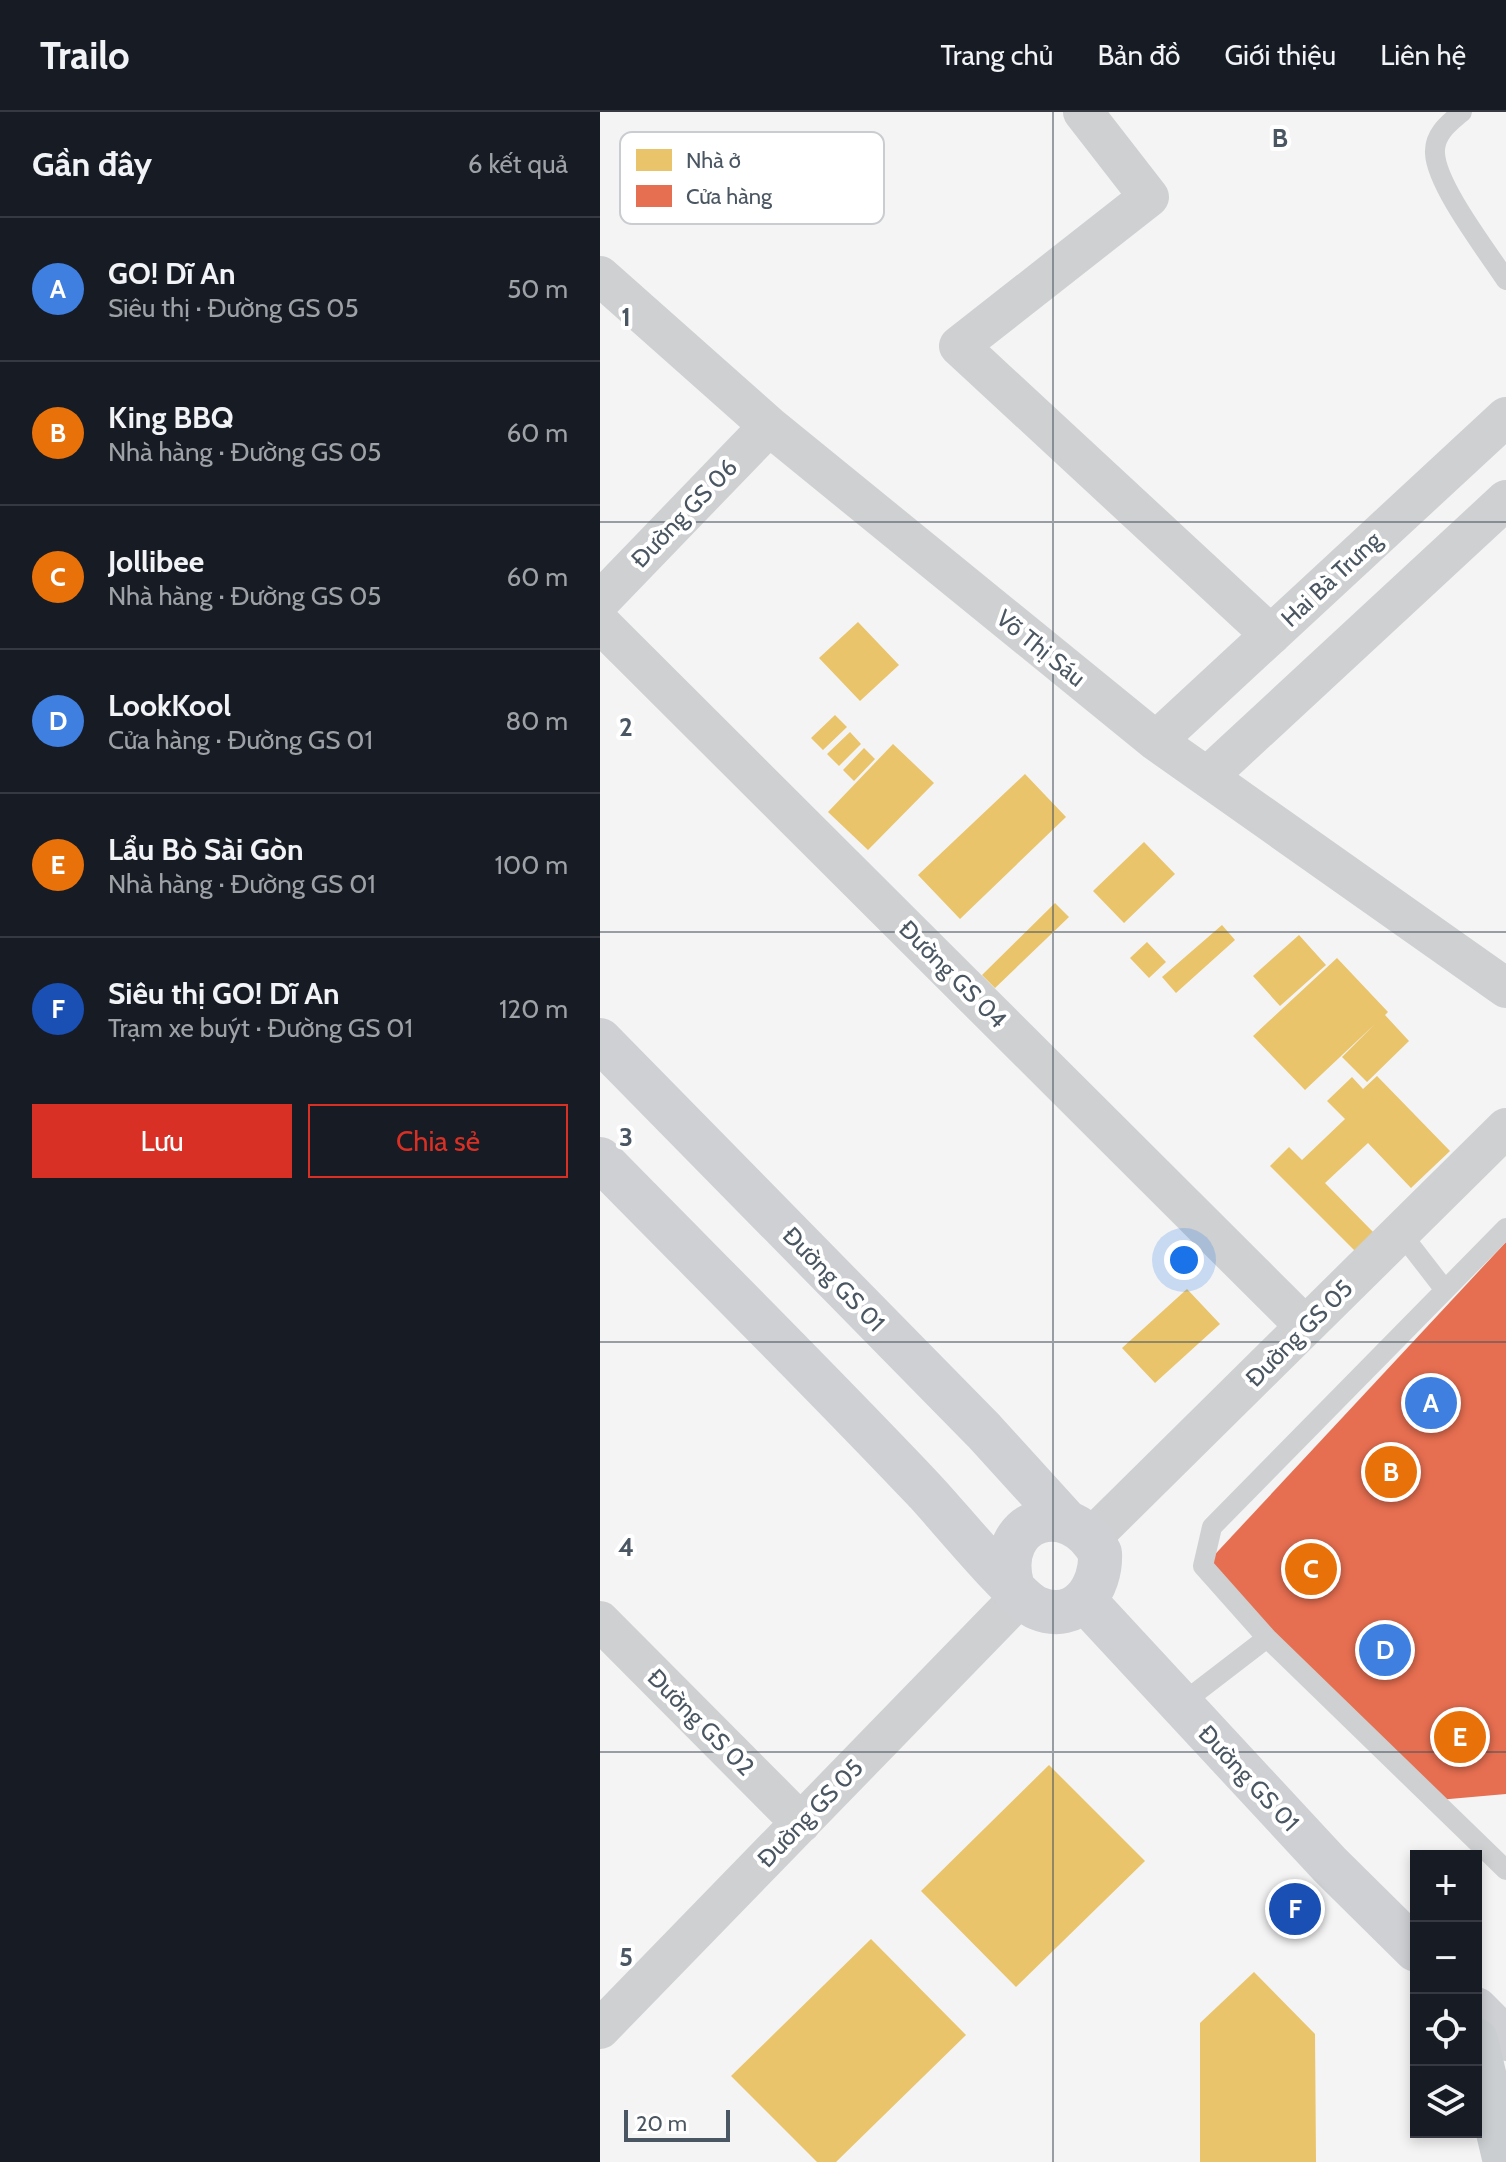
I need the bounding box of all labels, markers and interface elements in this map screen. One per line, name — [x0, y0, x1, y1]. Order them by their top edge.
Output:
text: Trailo — [40, 32, 130, 79]
text: Trang chủ — [940, 38, 1053, 72]
text: Bản đồ — [1097, 38, 1180, 72]
text: Giới thiệu — [1224, 38, 1336, 72]
text: Liên hệ — [1380, 38, 1466, 72]
text: B — [1272, 122, 1288, 154]
legend — [620, 132, 884, 224]
text: Gần đây — [32, 143, 152, 185]
text: Nhà ở — [686, 147, 741, 174]
text: 6 kết quả — [468, 148, 568, 180]
text: Cửa hàng — [686, 183, 773, 210]
text: GO! Dĩ An — [108, 255, 236, 292]
text: A — [50, 273, 66, 305]
text: 50 m — [507, 273, 568, 305]
text: Siêu thị · Đường GS 05 — [108, 292, 359, 324]
text: 1 — [621, 301, 631, 333]
text: King BBQ — [108, 399, 234, 436]
text: B — [50, 417, 66, 449]
text: 60 m — [506, 417, 568, 449]
text: Nhà hàng · Đường GS 05 — [108, 436, 381, 468]
street label: Đường GS 06 — [625, 453, 743, 573]
street label: Hai Bà Trưng — [1275, 525, 1388, 633]
text: Jollibee — [108, 543, 204, 580]
text: C — [50, 561, 66, 593]
text: 60 m — [506, 561, 568, 593]
text: Nhà hàng · Đường GS 05 — [108, 580, 381, 612]
street label: Võ Thị Sáu — [991, 603, 1091, 693]
text: LookKool — [108, 687, 231, 724]
text: D — [49, 705, 67, 737]
text: 80 m — [505, 705, 568, 737]
text: 2 — [619, 711, 633, 743]
text: Cửa hàng · Đường GS 01 — [108, 724, 373, 756]
text: Lẩu Bò Sài Gòn — [108, 831, 303, 868]
text: E — [51, 849, 65, 881]
text: 100 m — [495, 849, 568, 881]
text: Nhà hàng · Đường GS 01 — [108, 868, 376, 900]
street label: Đường GS 04 — [893, 914, 1013, 1034]
text: Siêu thị GO! Dĩ An — [108, 975, 340, 1012]
text: F — [51, 993, 65, 1025]
text: 120 m — [499, 993, 568, 1025]
text: Trạm xe buýt · Đường GS 01 — [108, 1012, 413, 1044]
button: Lưu — [32, 1104, 292, 1178]
button: Chia sẻ — [308, 1104, 568, 1178]
text: 3 — [619, 1121, 633, 1153]
street label: Đường GS 01 — [777, 1221, 891, 1337]
your location — [1164, 1240, 1204, 1280]
street label: Đường GS 05 — [1239, 1273, 1359, 1393]
pin: A — [1405, 1373, 1457, 1433]
pin: B — [1365, 1442, 1417, 1502]
text: 4 — [618, 1531, 634, 1563]
pin: C — [1285, 1539, 1337, 1599]
pin: D — [1359, 1620, 1411, 1680]
street label: Đường GS 02 — [642, 1663, 760, 1781]
pin: E — [1434, 1707, 1486, 1767]
street label: Đường GS 01 — [1193, 1719, 1305, 1837]
street label: Đường GS 05 — [751, 1753, 869, 1873]
map controls — [1410, 1850, 1482, 2138]
button: + — [1410, 1850, 1482, 1922]
pin: F — [1269, 1879, 1321, 1939]
button: − — [1410, 1922, 1482, 1994]
text: 5 — [619, 1941, 633, 1973]
button: locate — [1410, 1994, 1482, 2066]
button: layers — [1410, 2066, 1482, 2138]
scale bar — [624, 2106, 730, 2142]
text: 20 m — [636, 2110, 687, 2137]

